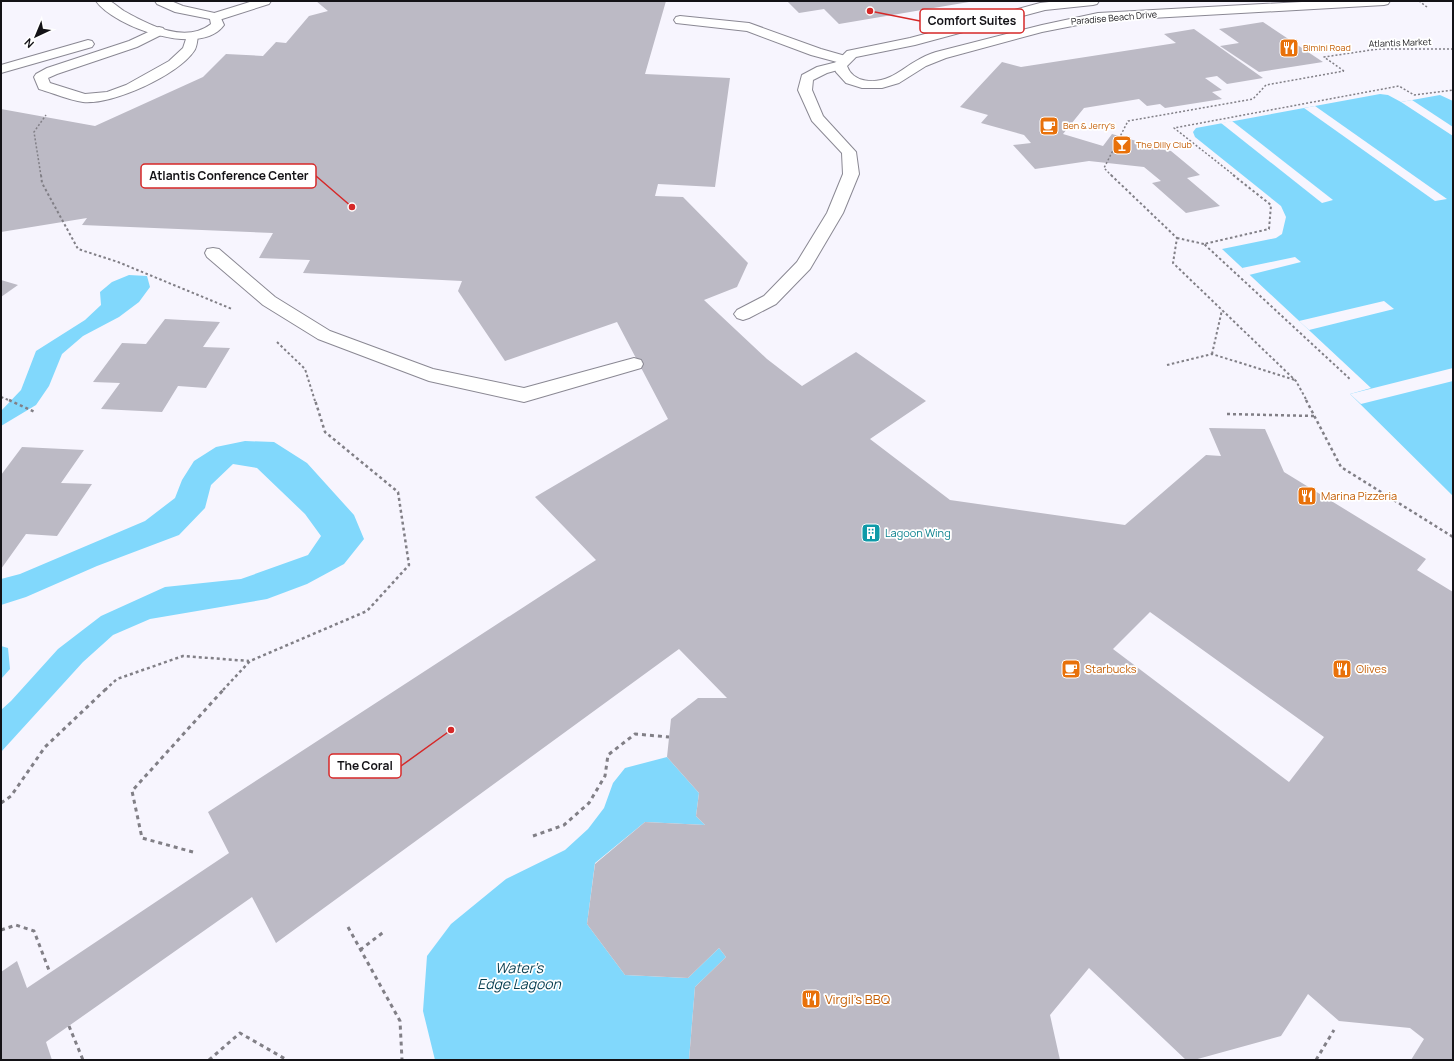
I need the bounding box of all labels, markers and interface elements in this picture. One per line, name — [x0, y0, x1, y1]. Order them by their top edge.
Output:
street label: Paradise Beach Drive — [1070, 7, 1158, 28]
callout: Comfort Suites — [920, 9, 1024, 33]
text: Comfort Suites — [928, 12, 1017, 29]
north arrow — [16, 16, 56, 56]
text: N — [21, 35, 37, 52]
street label: Atlantis Market — [1368, 35, 1432, 50]
restaurant icon: Bimini Road — [1278, 37, 1300, 59]
place label: Bimini Road — [1303, 41, 1351, 54]
cafe icon: Ben & Jerry's — [1038, 115, 1060, 137]
place label: Ben & Jerry's — [1063, 119, 1115, 132]
bar icon: The Dilly Club — [1111, 134, 1133, 156]
place label: The Dilly Club — [1136, 138, 1192, 151]
callout: Atlantis Conference Center — [141, 164, 316, 188]
text: Atlantis Conference Center — [149, 167, 309, 184]
restaurant icon: Marina Pizzeria — [1296, 485, 1318, 507]
place label: Marina Pizzeria — [1321, 488, 1397, 503]
building icon: Lagoon Wing — [860, 522, 882, 544]
place label: Lagoon Wing — [885, 525, 951, 540]
cafe icon: Starbucks — [1060, 658, 1082, 680]
restaurant icon: Olives — [1331, 658, 1353, 680]
place label: Starbucks — [1085, 661, 1137, 676]
place label: Olives — [1356, 661, 1387, 676]
callout: The Coral — [329, 754, 401, 778]
text: The Coral — [337, 757, 393, 774]
water label: Water’s Edge Lagoon — [477, 958, 561, 993]
restaurant icon: Virgil's BBQ — [800, 988, 822, 1010]
place label: Virgil's BBQ — [825, 990, 891, 1008]

